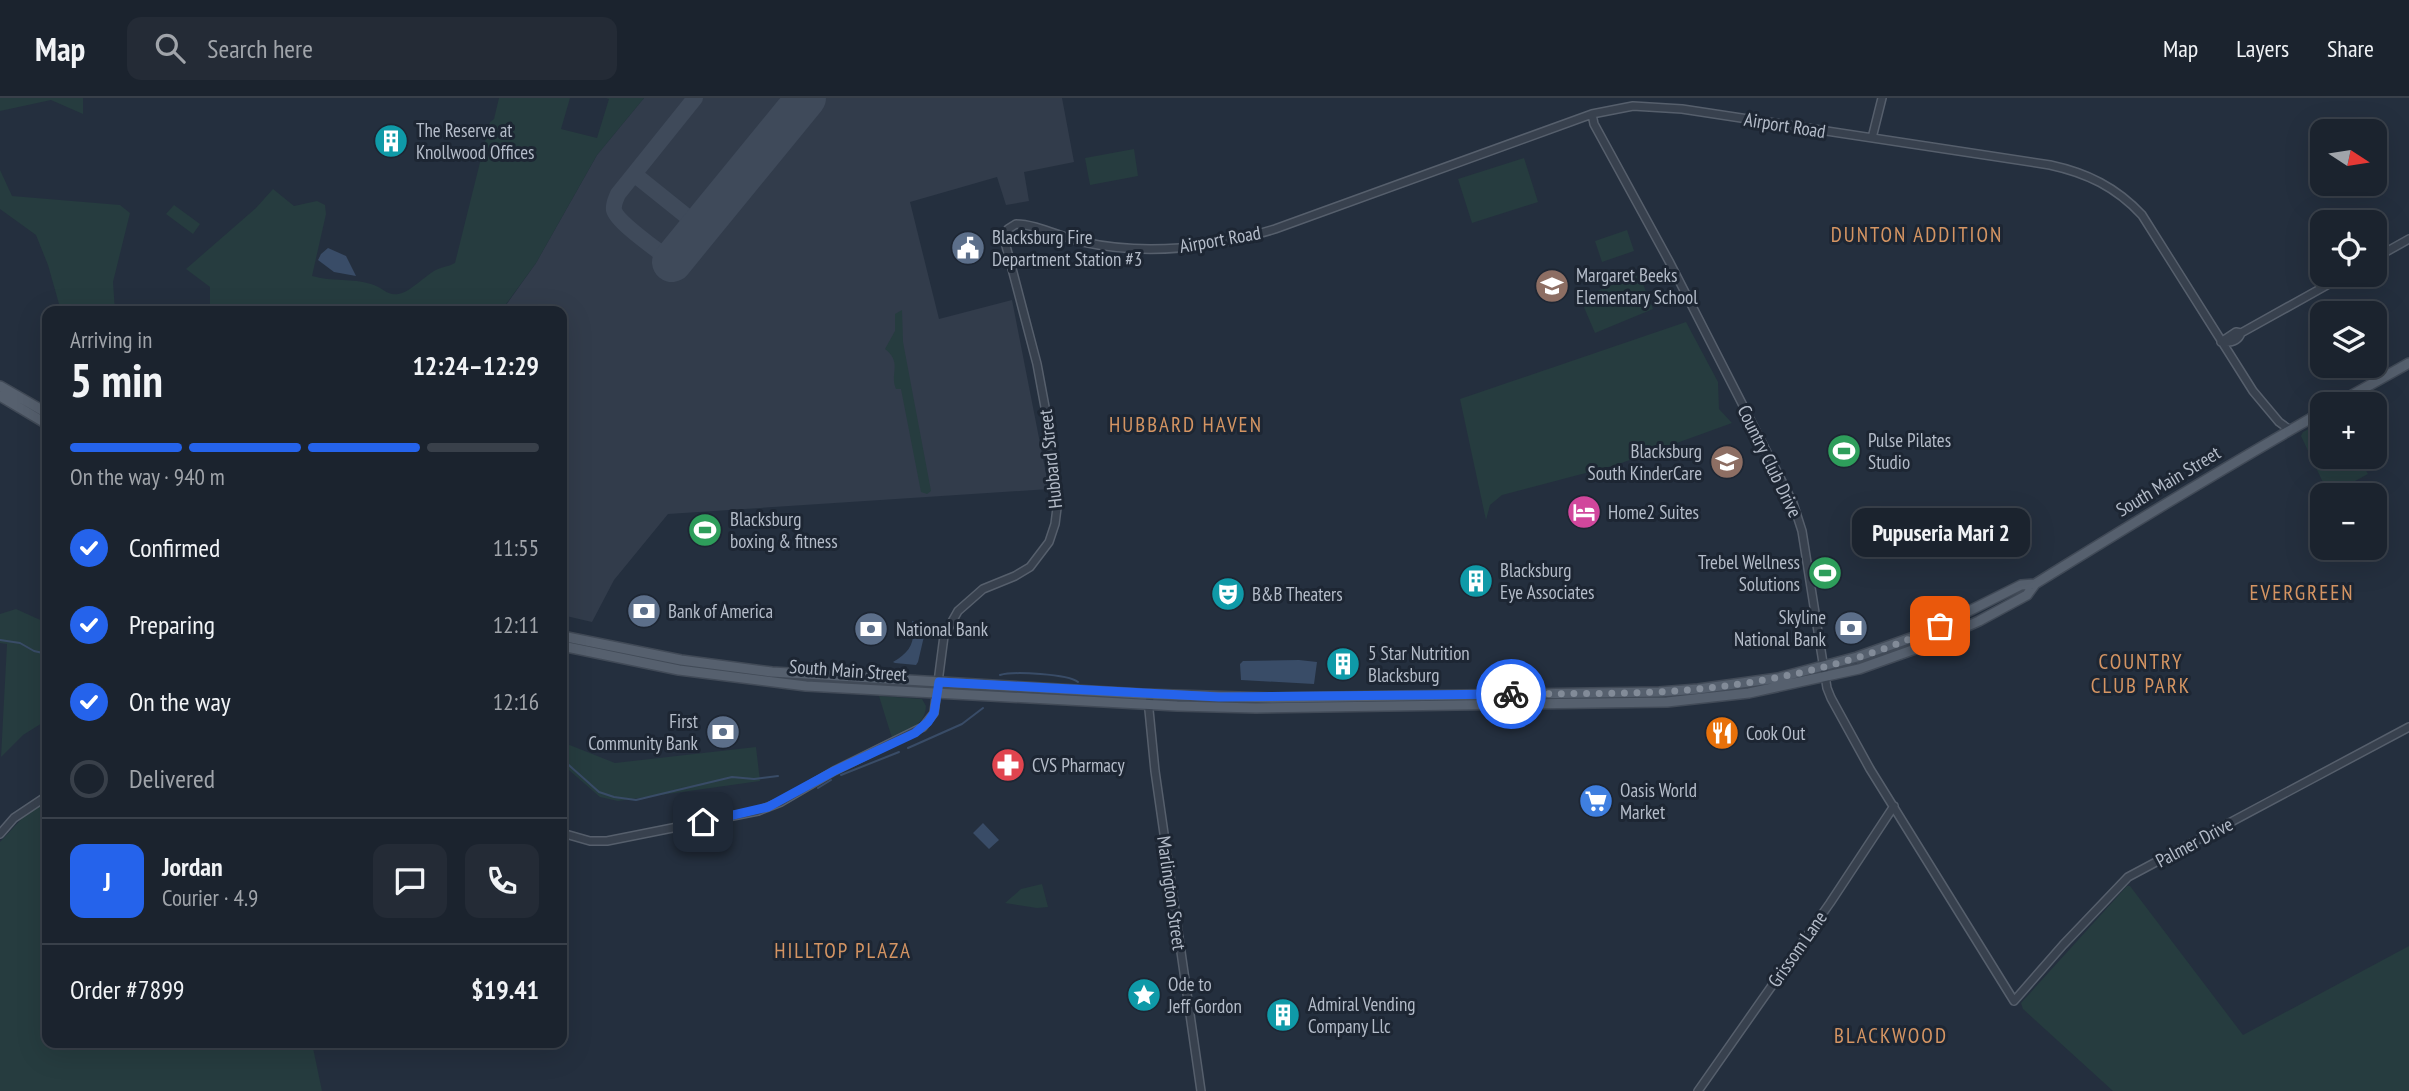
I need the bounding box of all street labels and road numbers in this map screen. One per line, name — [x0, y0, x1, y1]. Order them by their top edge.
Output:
street label: Airport Road — [1743, 107, 1827, 143]
street label: Airport Road — [1177, 220, 1263, 258]
street label: Country Club Drive — [1732, 401, 1808, 521]
street label: Hubbard Street — [1033, 408, 1067, 510]
street label: South Main Street — [2111, 440, 2225, 522]
street label: South Main Street — [788, 654, 908, 686]
street label: Palmer Drive — [2151, 812, 2237, 872]
street label: Marlington Street — [1152, 834, 1192, 952]
street label: Grissom Lane — [1762, 906, 1832, 992]

